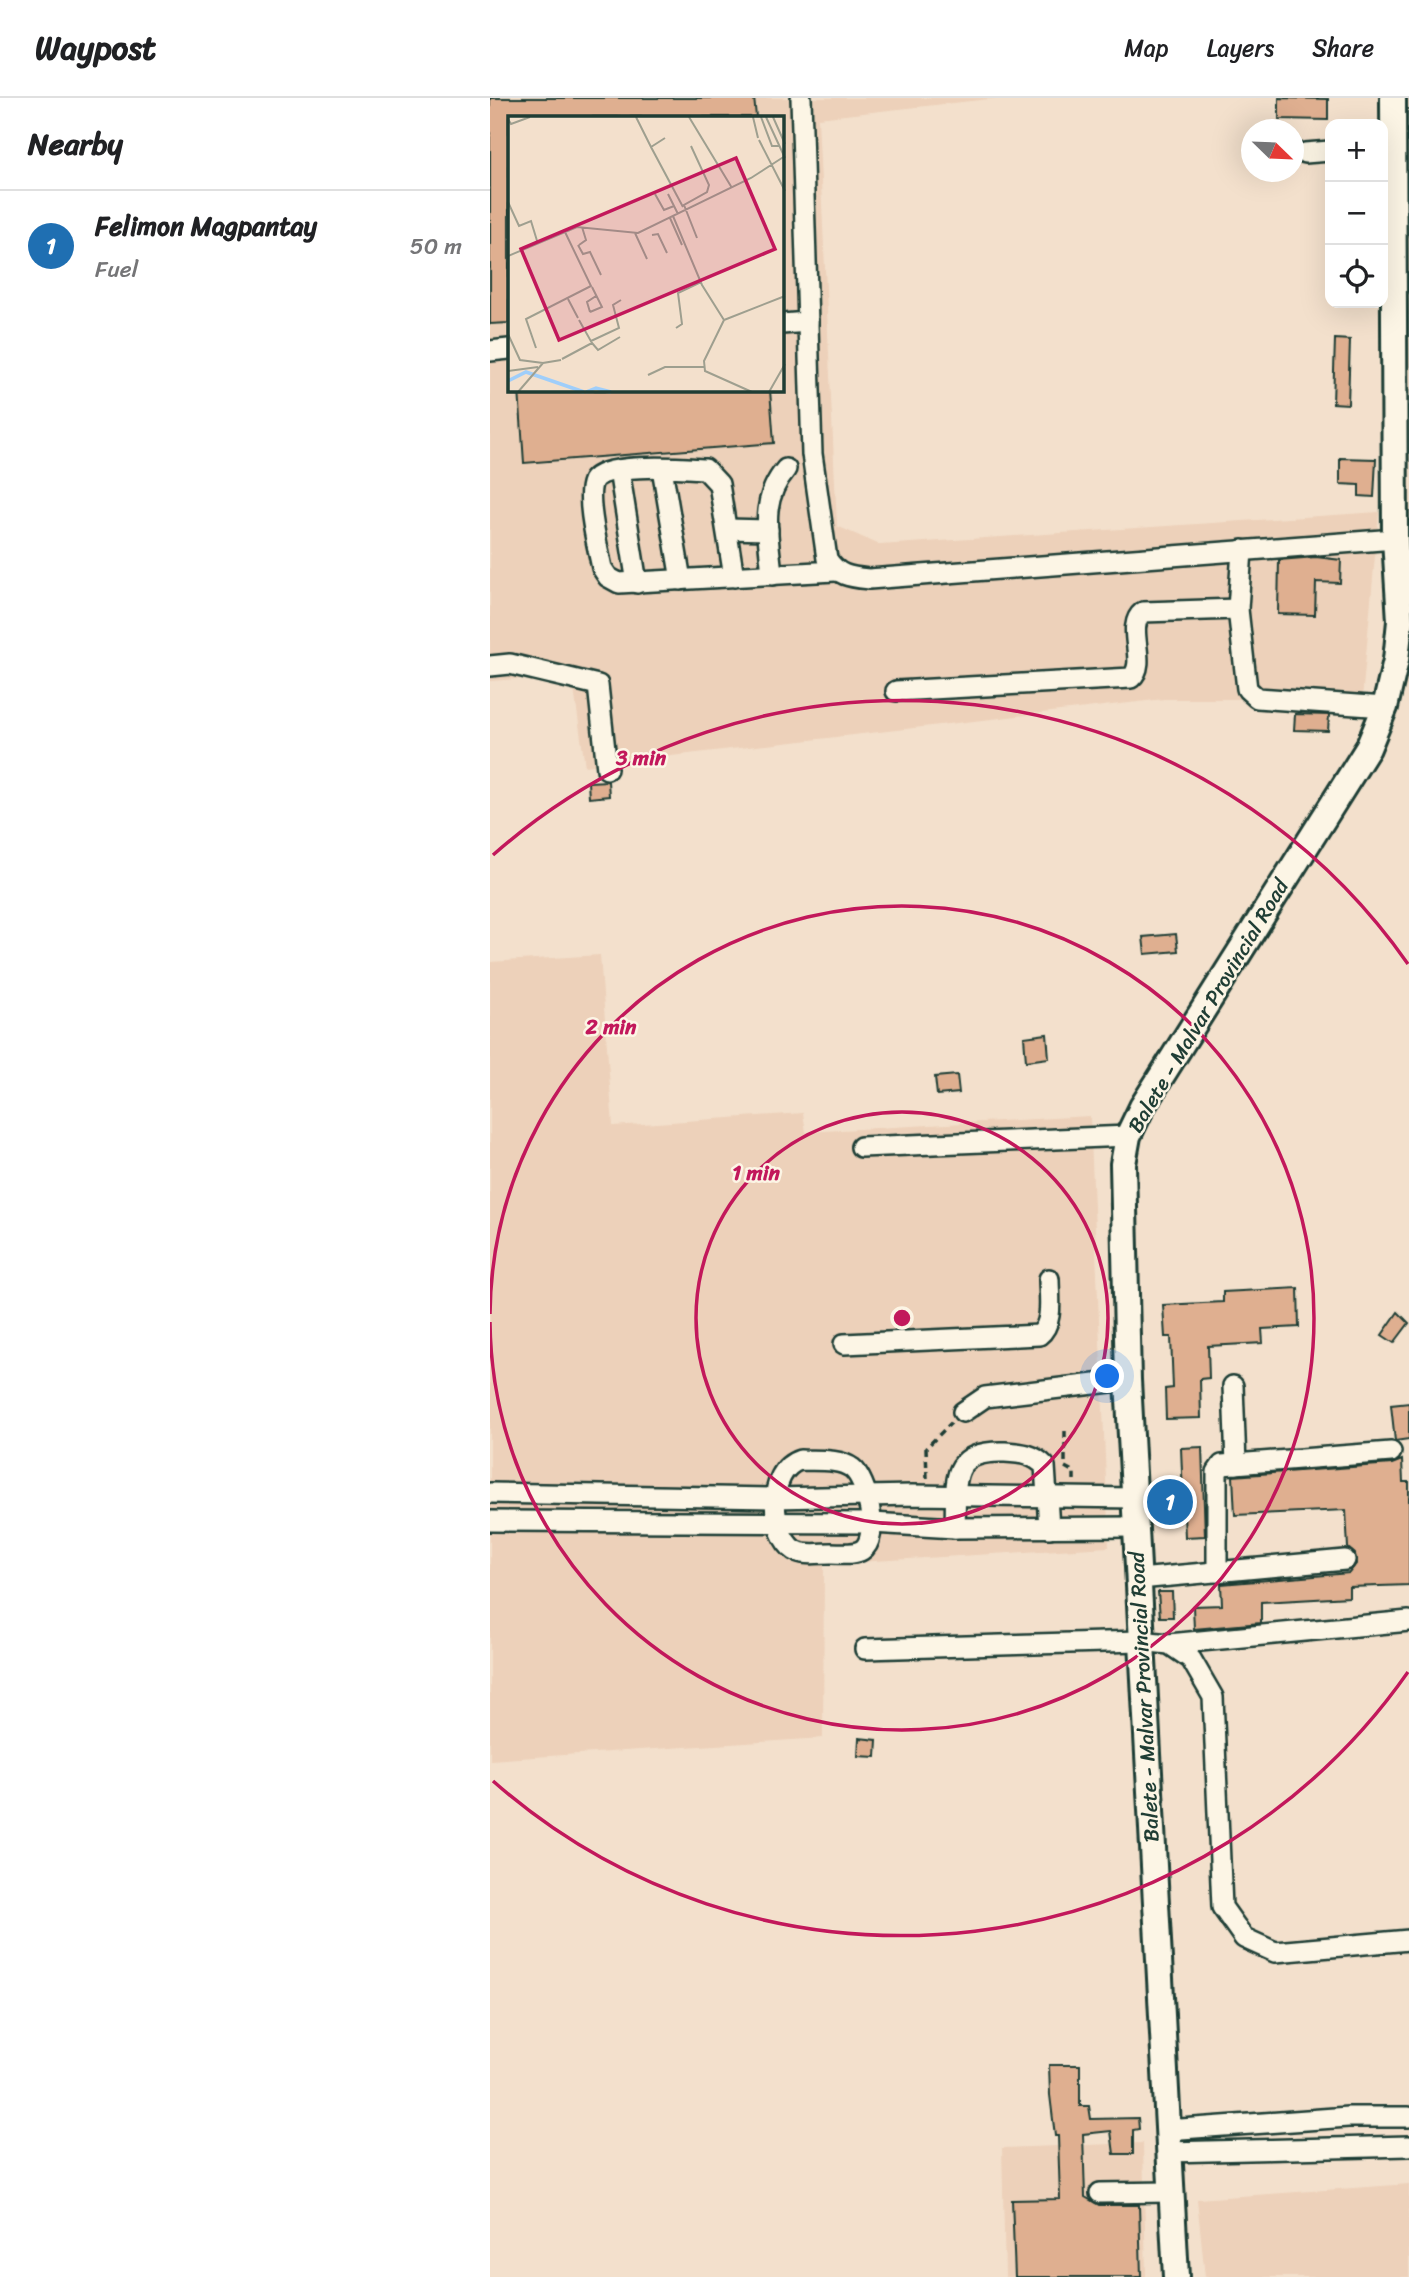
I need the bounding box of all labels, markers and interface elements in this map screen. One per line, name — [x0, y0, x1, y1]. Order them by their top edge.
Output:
text: Waypost — [35, 19, 156, 77]
text: Map — [1124, 27, 1169, 69]
text: Layers — [1207, 27, 1274, 69]
text: Share — [1312, 27, 1374, 69]
inset map — [508, 116, 784, 392]
text: Nearby — [28, 117, 123, 171]
north arrow — [1241, 119, 1304, 182]
map controls — [1325, 119, 1388, 308]
button: + — [1325, 119, 1388, 182]
button: − — [1325, 182, 1388, 245]
text: Felimon Magpantay — [95, 203, 317, 249]
text: 1 — [46, 226, 56, 267]
text: 50 m — [410, 226, 462, 267]
button: locate — [1325, 245, 1388, 308]
text: Fuel — [95, 249, 138, 290]
text: 3 min — [615, 739, 667, 777]
street label: Balete - Malvar Provincial Road — [1117, 870, 1300, 1140]
text: 2 min — [585, 1008, 637, 1046]
text: 1 min — [732, 1154, 781, 1192]
centre of rings — [890, 1306, 914, 1330]
your location — [1090, 1359, 1124, 1393]
pin: 1 — [1147, 1476, 1193, 1528]
street label: Balete - Malvar Provincial Road — [1117, 1549, 1171, 1843]

